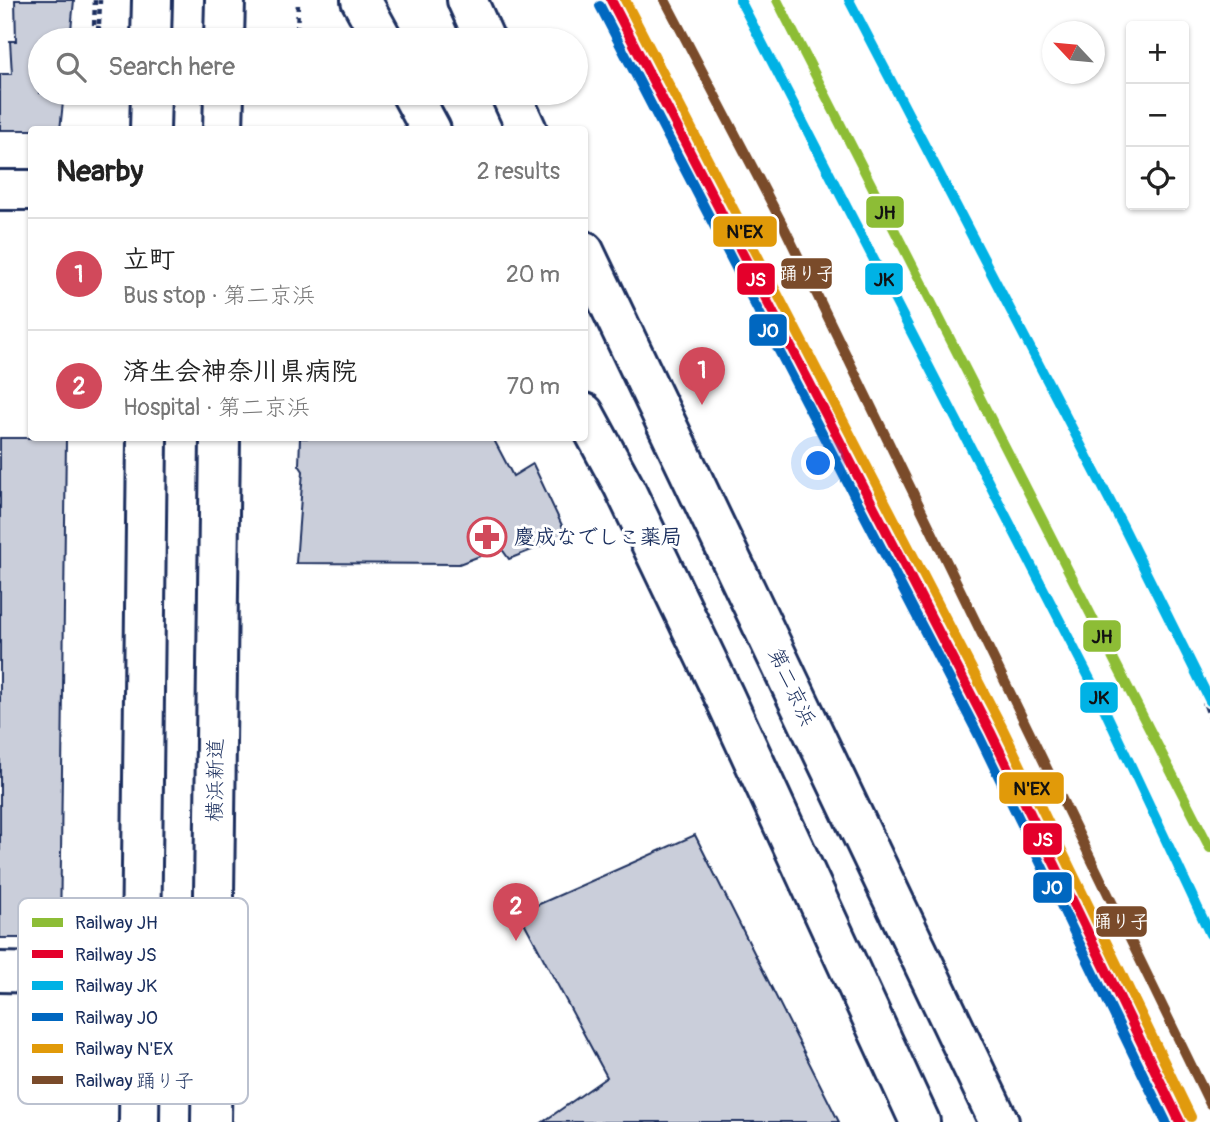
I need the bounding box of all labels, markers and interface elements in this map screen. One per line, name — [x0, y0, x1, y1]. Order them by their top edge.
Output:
north arrow — [1042, 21, 1105, 84]
map controls — [1126, 21, 1189, 210]
button: + — [1126, 21, 1189, 84]
search box — [28, 28, 588, 105]
icon: search — [52, 48, 90, 86]
text: Search here — [108, 51, 235, 83]
button: − — [1126, 84, 1189, 147]
button: locate — [1126, 147, 1189, 210]
text: Nearby — [56, 153, 143, 190]
text: 2 results — [477, 157, 560, 186]
line badge: JH — [865, 195, 905, 229]
text: JH — [874, 201, 896, 225]
line badge: N'EX — [712, 215, 778, 248]
text: N'EX — [726, 220, 764, 244]
text: 立町 — [123, 244, 175, 276]
line badge: 踊り子 — [780, 257, 833, 290]
text: 1 — [75, 260, 84, 289]
text: 20 m — [506, 260, 560, 289]
line badge: JS — [736, 262, 776, 296]
text: 踊り子 — [778, 262, 836, 286]
line badge: JK — [864, 262, 904, 296]
text: JS — [746, 268, 766, 292]
text: JK — [874, 268, 895, 292]
text: Bus stop · 第二京浜 — [123, 281, 315, 310]
line badge: JO — [748, 313, 788, 347]
text: JO — [757, 319, 779, 343]
pin: 1 — [679, 347, 725, 405]
text: 済生会神奈川県病院 — [123, 356, 357, 388]
text: 2 — [73, 372, 85, 401]
text: 70 m — [507, 372, 560, 401]
text: Hospital · 第二京浜 — [123, 393, 310, 422]
your location — [801, 446, 835, 480]
pharmacy icon: 慶成なでしこ薬局 — [466, 516, 508, 558]
place label: 慶成なでしこ薬局 — [514, 524, 682, 551]
line badge: JH — [1082, 619, 1122, 653]
text: JH — [1091, 625, 1113, 649]
street label: 第二京浜 — [762, 643, 822, 731]
line badge: JK — [1079, 681, 1119, 714]
text: JK — [1089, 686, 1110, 710]
street label: 横浜新道 — [201, 738, 230, 822]
line badge: N'EX — [998, 771, 1065, 805]
text: N'EX — [1013, 777, 1051, 801]
line badge: JS — [1022, 822, 1063, 856]
text: JS — [1033, 828, 1053, 852]
line badge: JO — [1032, 871, 1073, 904]
text: JO — [1041, 876, 1063, 900]
pin: 2 — [493, 883, 539, 941]
legend — [18, 898, 248, 1104]
line badge: 踊り子 — [1095, 905, 1148, 938]
text: 踊り子 — [1092, 910, 1150, 934]
text: Railway JH — [75, 911, 158, 935]
text: Railway JS — [75, 943, 157, 967]
text: Railway JK — [75, 974, 157, 998]
text: Railway JO — [75, 1006, 158, 1030]
text: Railway N'EX — [75, 1037, 174, 1061]
text: Railway 踊り子 — [75, 1069, 194, 1093]

